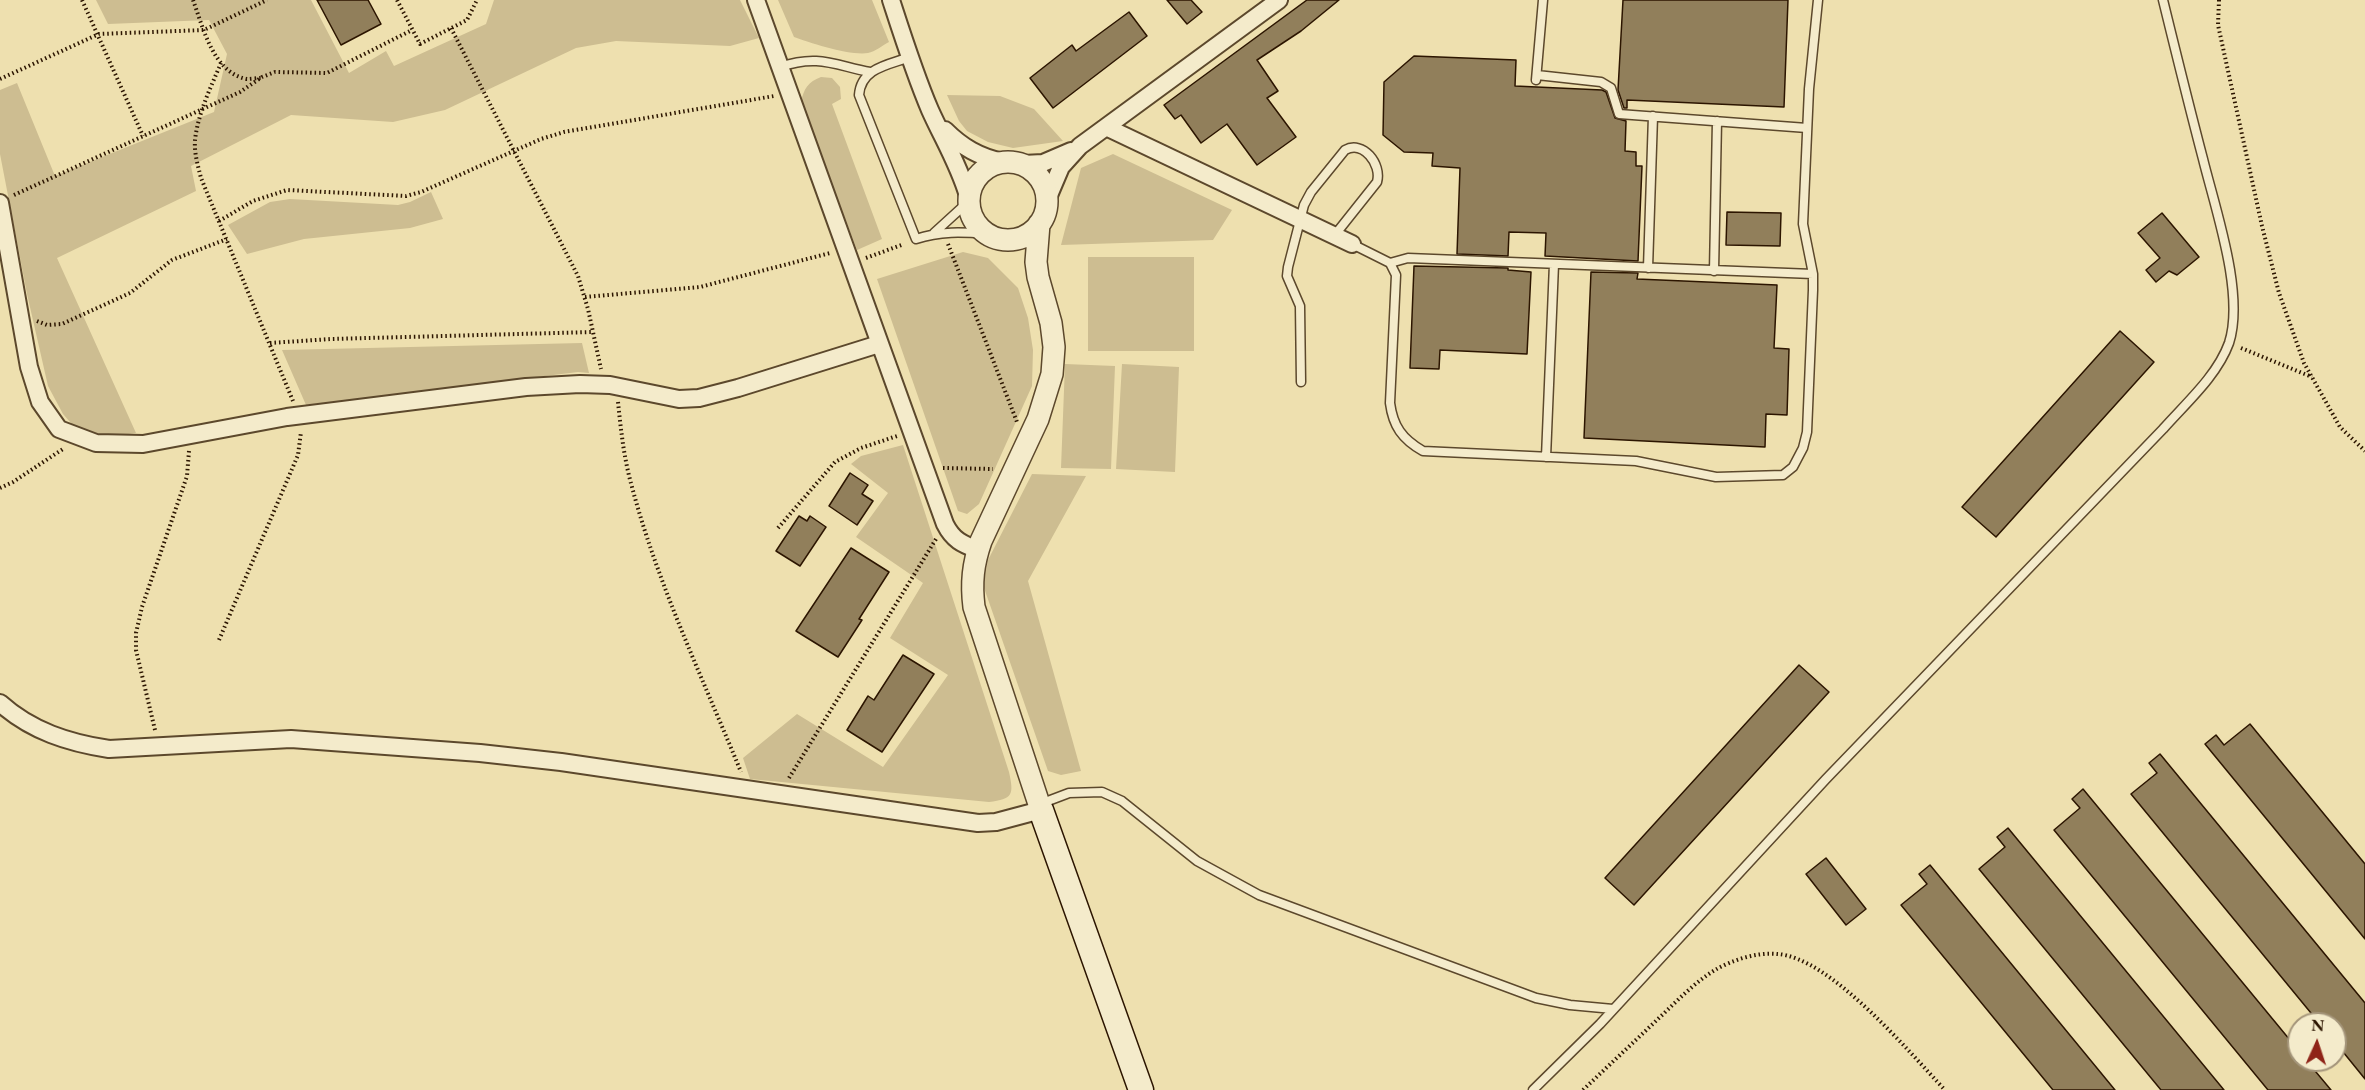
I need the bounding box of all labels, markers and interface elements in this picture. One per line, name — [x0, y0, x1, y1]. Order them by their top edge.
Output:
north arrow — [2287, 1012, 2347, 1072]
text: N — [2311, 1015, 2325, 1036]

